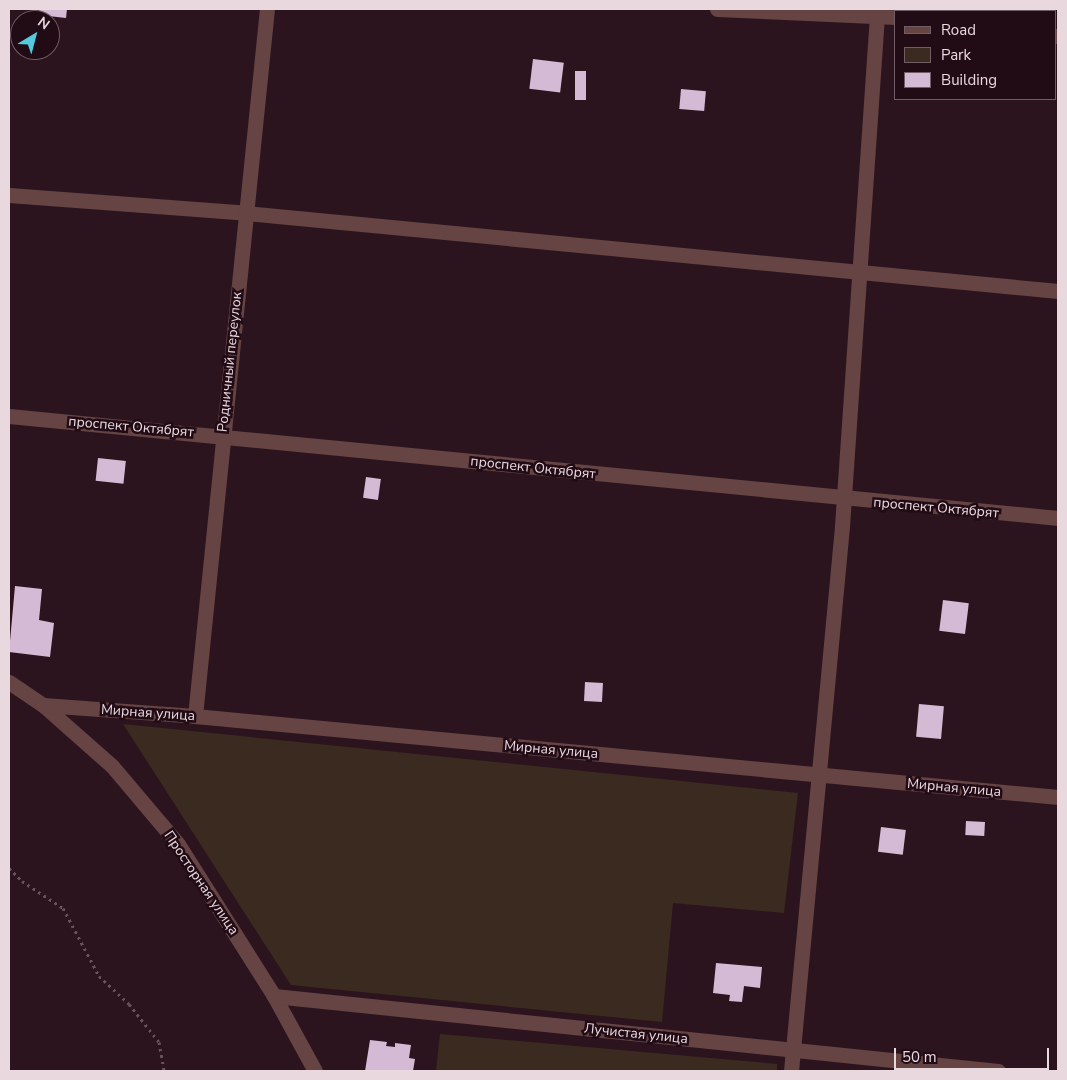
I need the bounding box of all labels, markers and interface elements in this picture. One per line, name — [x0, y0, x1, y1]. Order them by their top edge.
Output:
north arrow — [10, 10, 60, 60]
legend — [894, 10, 1057, 100]
text: N — [34, 13, 54, 34]
text: Road — [941, 20, 976, 40]
text: Park — [941, 45, 971, 65]
text: Building — [941, 70, 997, 90]
street label: Родничный переулок — [214, 291, 246, 433]
street label: проспект Октябрят — [68, 413, 194, 441]
street label: проспект Октябрят — [470, 453, 596, 483]
street label: проспект Октябрят — [873, 494, 999, 522]
street label: Мирная улица — [100, 701, 196, 725]
street label: Мирная улица — [503, 738, 599, 762]
street label: Мирная улица — [906, 776, 1002, 800]
street label: Просторная улица — [160, 828, 242, 938]
street label: Лучистая улица — [583, 1020, 689, 1048]
scale bar — [897, 1038, 1052, 1070]
text: 50 m — [902, 1047, 937, 1067]

